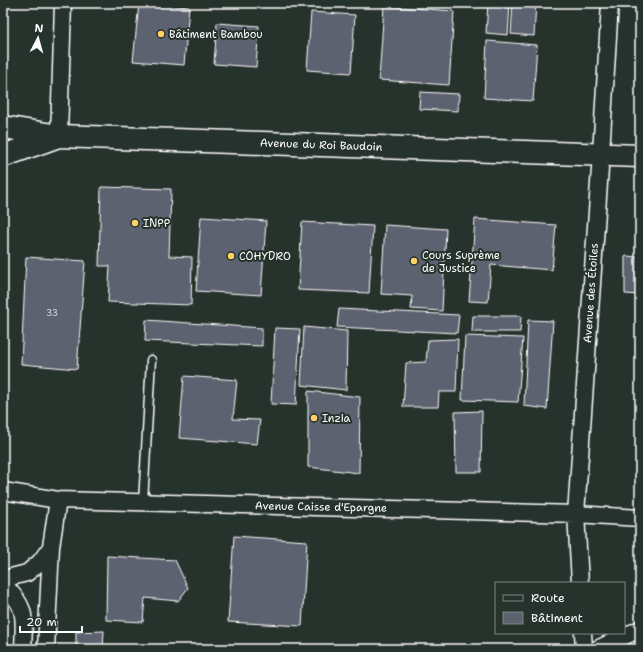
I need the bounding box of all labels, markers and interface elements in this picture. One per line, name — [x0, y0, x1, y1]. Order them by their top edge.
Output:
north arrow — [18, 18, 58, 58]
text: N — [34, 21, 44, 36]
place label: Bâtiment Bambou — [169, 27, 263, 42]
marker: Bâtiment Bambou — [156, 29, 166, 39]
street label: Avenue du Roi Baudoin — [259, 135, 383, 155]
place label: INPP — [143, 216, 170, 231]
marker: INPP — [130, 218, 140, 228]
street label: Avenue des Étoiles — [579, 242, 602, 343]
place label: Cours Suprème de Justice — [422, 248, 500, 276]
place label: COHYDRO — [239, 249, 291, 264]
marker: COHYDRO — [226, 251, 236, 261]
marker: Cours Suprème de Justice — [409, 256, 419, 266]
house number: 33 — [46, 307, 58, 319]
place label: Inzia — [322, 411, 351, 426]
marker: Inzia — [309, 413, 319, 423]
street label: Avenue Caisse d'Epargne — [255, 498, 387, 516]
legend — [495, 582, 625, 634]
text: Route — [531, 590, 565, 606]
scale bar — [20, 608, 82, 634]
text: Bâtiment — [531, 610, 583, 626]
text: 20 m — [26, 614, 57, 630]

